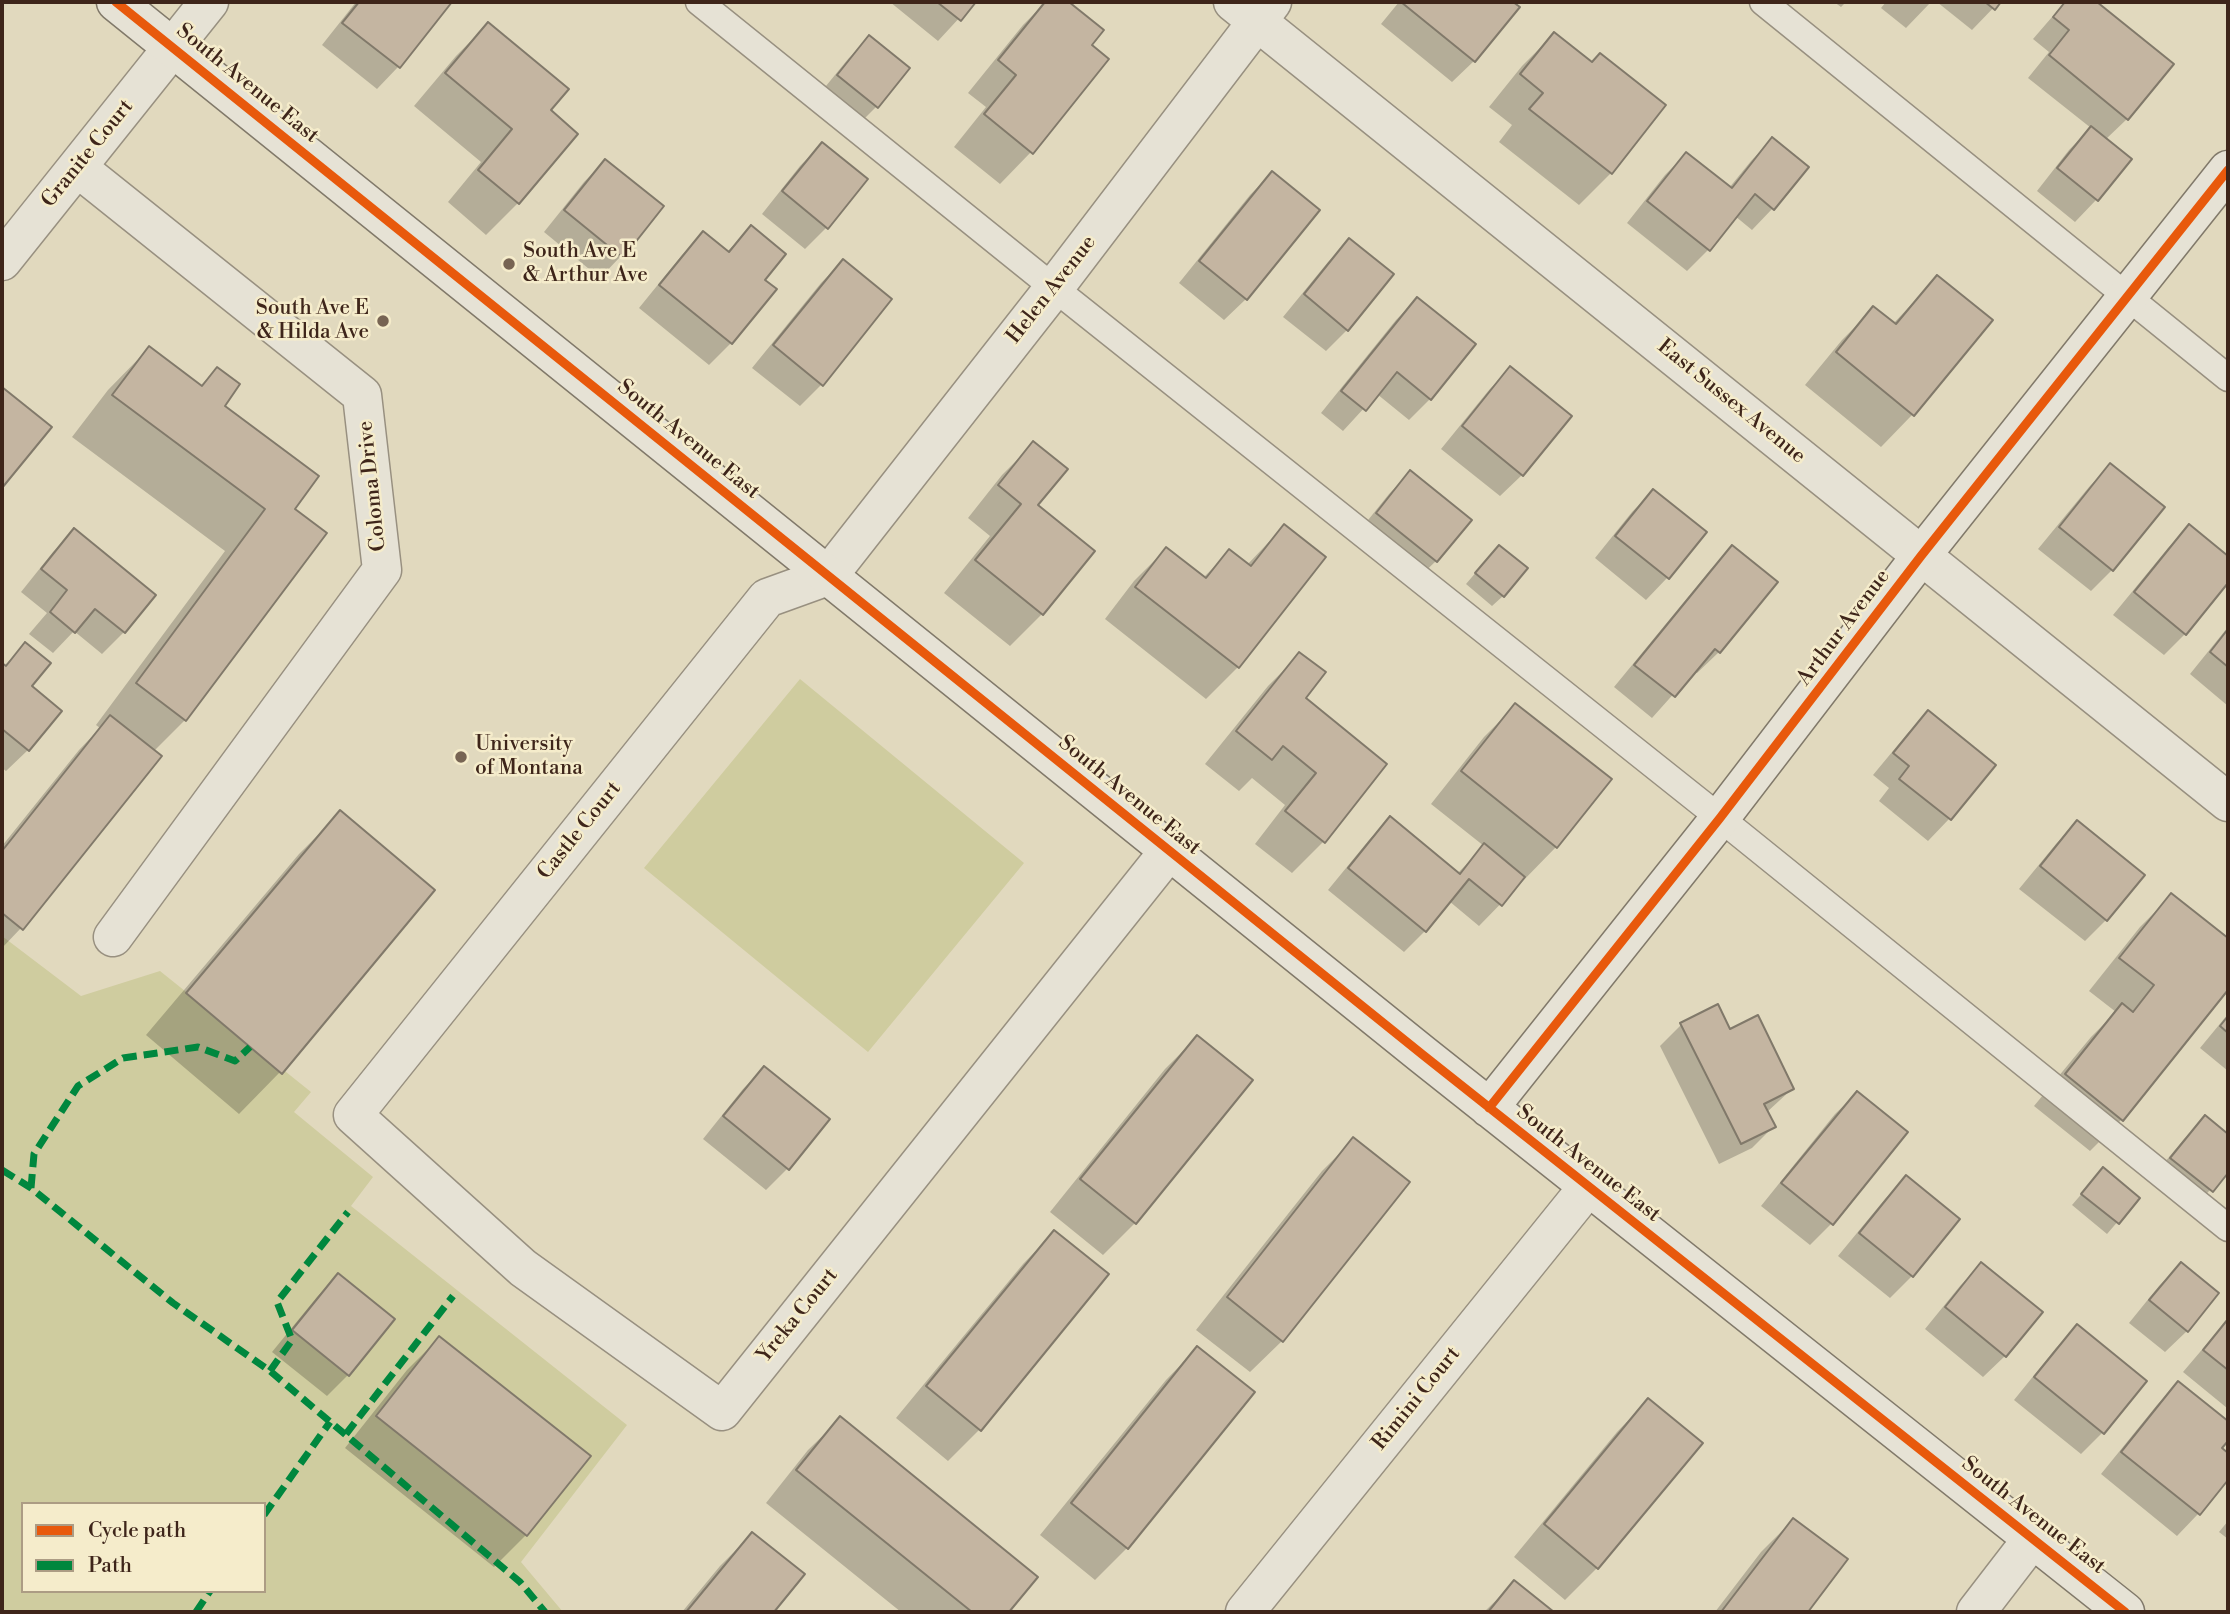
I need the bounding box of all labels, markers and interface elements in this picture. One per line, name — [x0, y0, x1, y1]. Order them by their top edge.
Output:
street label: South Avenue East — [171, 19, 323, 149]
street label: Granite Court — [37, 95, 139, 213]
street label: Helen Avenue — [1002, 231, 1102, 349]
place label: South Ave E & Arthur Ave — [523, 239, 648, 289]
marker: South Ave E & Arthur Ave — [501, 256, 517, 272]
place label: South Ave E & Hilda Ave — [256, 296, 369, 346]
marker: South Ave E & Hilda Ave — [375, 313, 391, 329]
street label: East Sussex Avenue — [1652, 335, 1810, 469]
street label: South Avenue East — [612, 375, 764, 505]
street label: Coloma Drive — [354, 420, 392, 552]
street label: Arthur Avenue — [1792, 565, 1896, 691]
street label: South Avenue East — [1053, 731, 1205, 861]
place label: University of Montana — [475, 732, 583, 782]
marker: University of Montana — [453, 749, 469, 765]
street label: Castle Court — [533, 777, 627, 885]
street label: South Avenue East — [1511, 1100, 1665, 1228]
street label: Yreka Court — [752, 1264, 844, 1368]
street label: Rimini Court — [1368, 1342, 1466, 1456]
street label: South Avenue East — [1956, 1452, 2110, 1580]
legend — [21, 1502, 266, 1593]
text: Cycle path — [88, 1518, 186, 1544]
text: Path — [88, 1553, 132, 1579]

